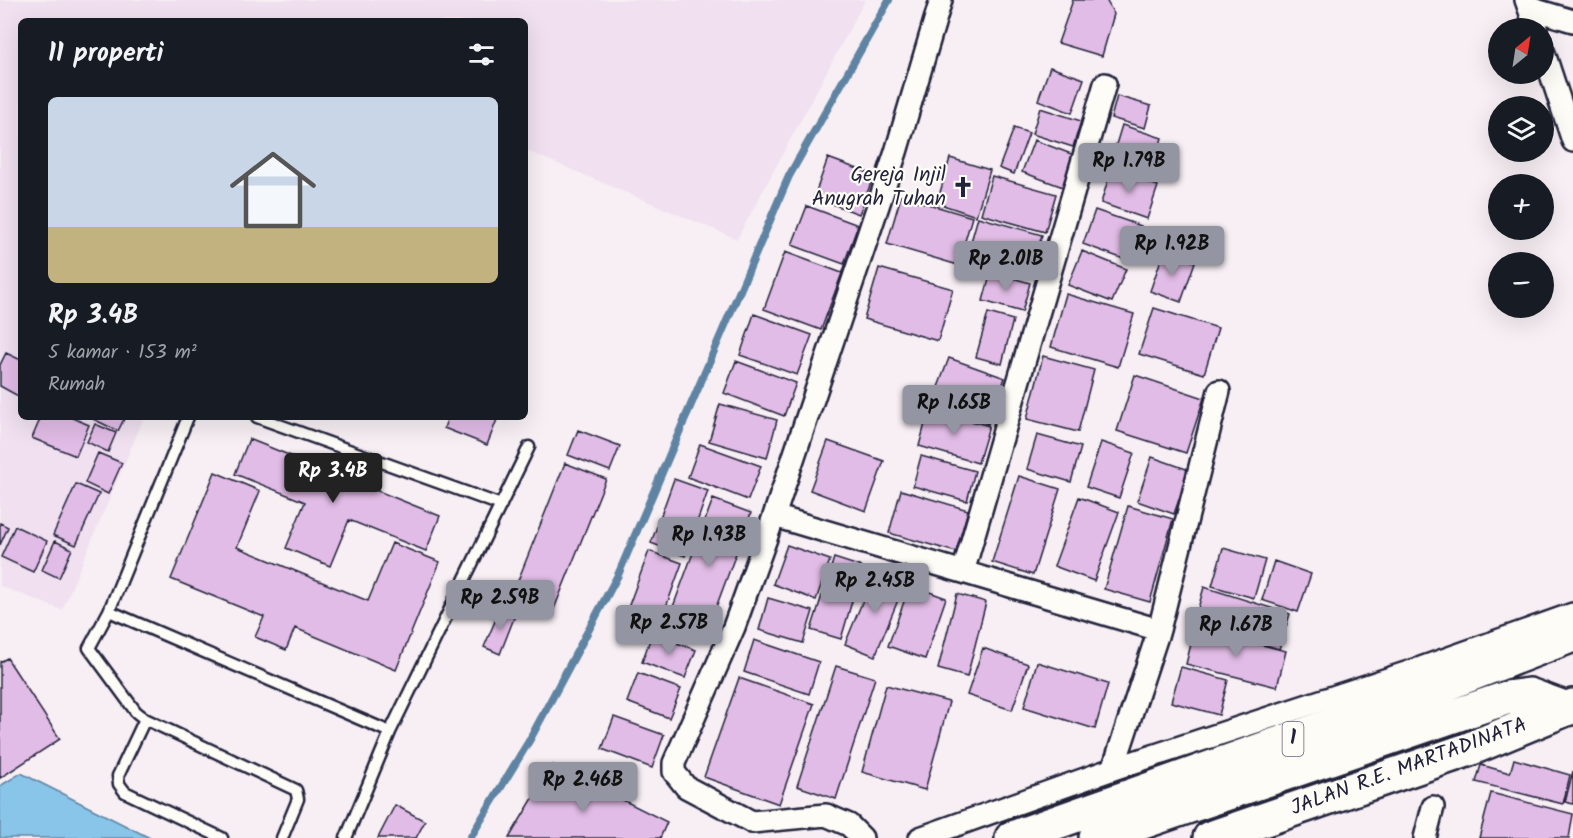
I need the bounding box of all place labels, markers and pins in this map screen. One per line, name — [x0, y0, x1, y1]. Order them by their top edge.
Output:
pin: Rp 1.79B — [1067, 143, 1191, 194]
place label: Gereja Injil Anugrah Tuhan — [812, 159, 946, 216]
church icon: Gereja Injil Anugrah Tuhan — [951, 175, 975, 199]
pin: Rp 1.92B — [1110, 226, 1234, 277]
pin: Rp 2.01B — [944, 241, 1068, 292]
pin: Rp 1.65B — [892, 385, 1016, 436]
pin: Rp 3.4B — [278, 453, 388, 504]
pin: Rp 1.93B — [647, 517, 771, 568]
pin: Rp 2.45B — [813, 563, 937, 614]
pin: Rp 2.59B — [438, 580, 562, 631]
pin: Rp 2.57B — [607, 605, 731, 656]
pin: Rp 1.67B — [1174, 607, 1298, 658]
pin: Rp 2.46B — [521, 762, 645, 813]

